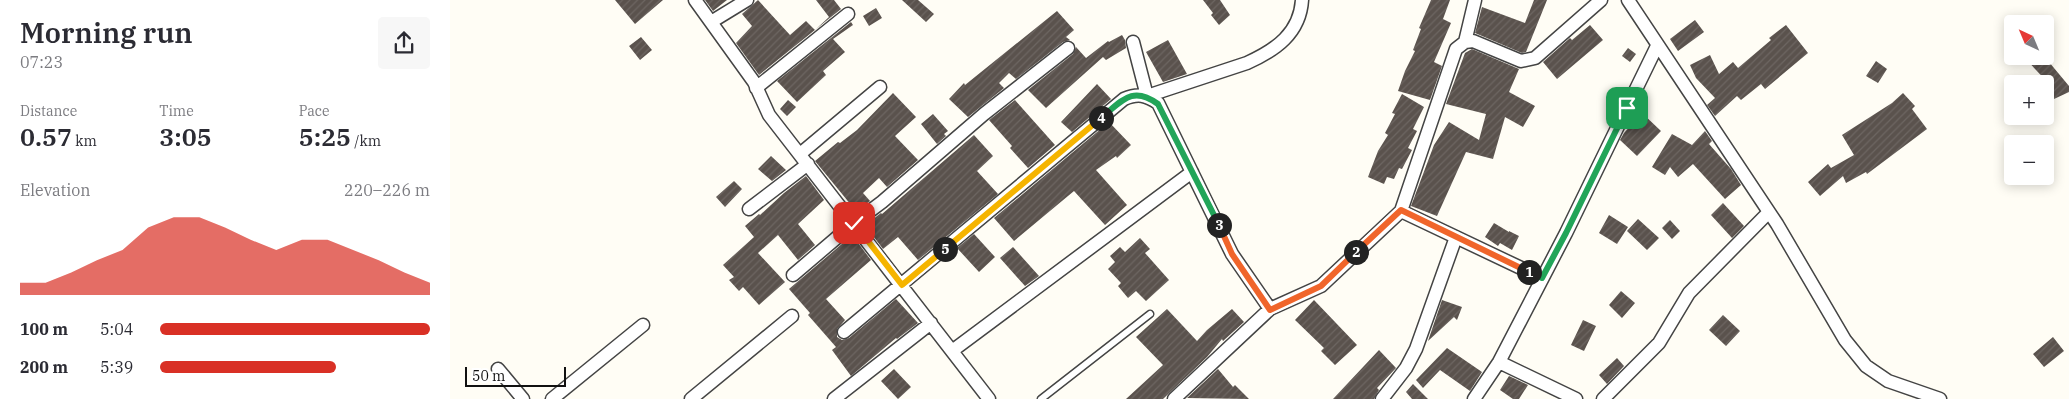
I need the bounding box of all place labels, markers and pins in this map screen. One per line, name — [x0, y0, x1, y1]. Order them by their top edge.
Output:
pin — [1606, 87, 1648, 129]
pin: 4 — [1088, 106, 1114, 130]
pin — [833, 202, 875, 244]
pin: 3 — [1206, 212, 1232, 238]
pin: 5 — [932, 236, 958, 262]
pin: 2 — [1344, 240, 1368, 264]
pin: 1 — [1516, 260, 1542, 284]

